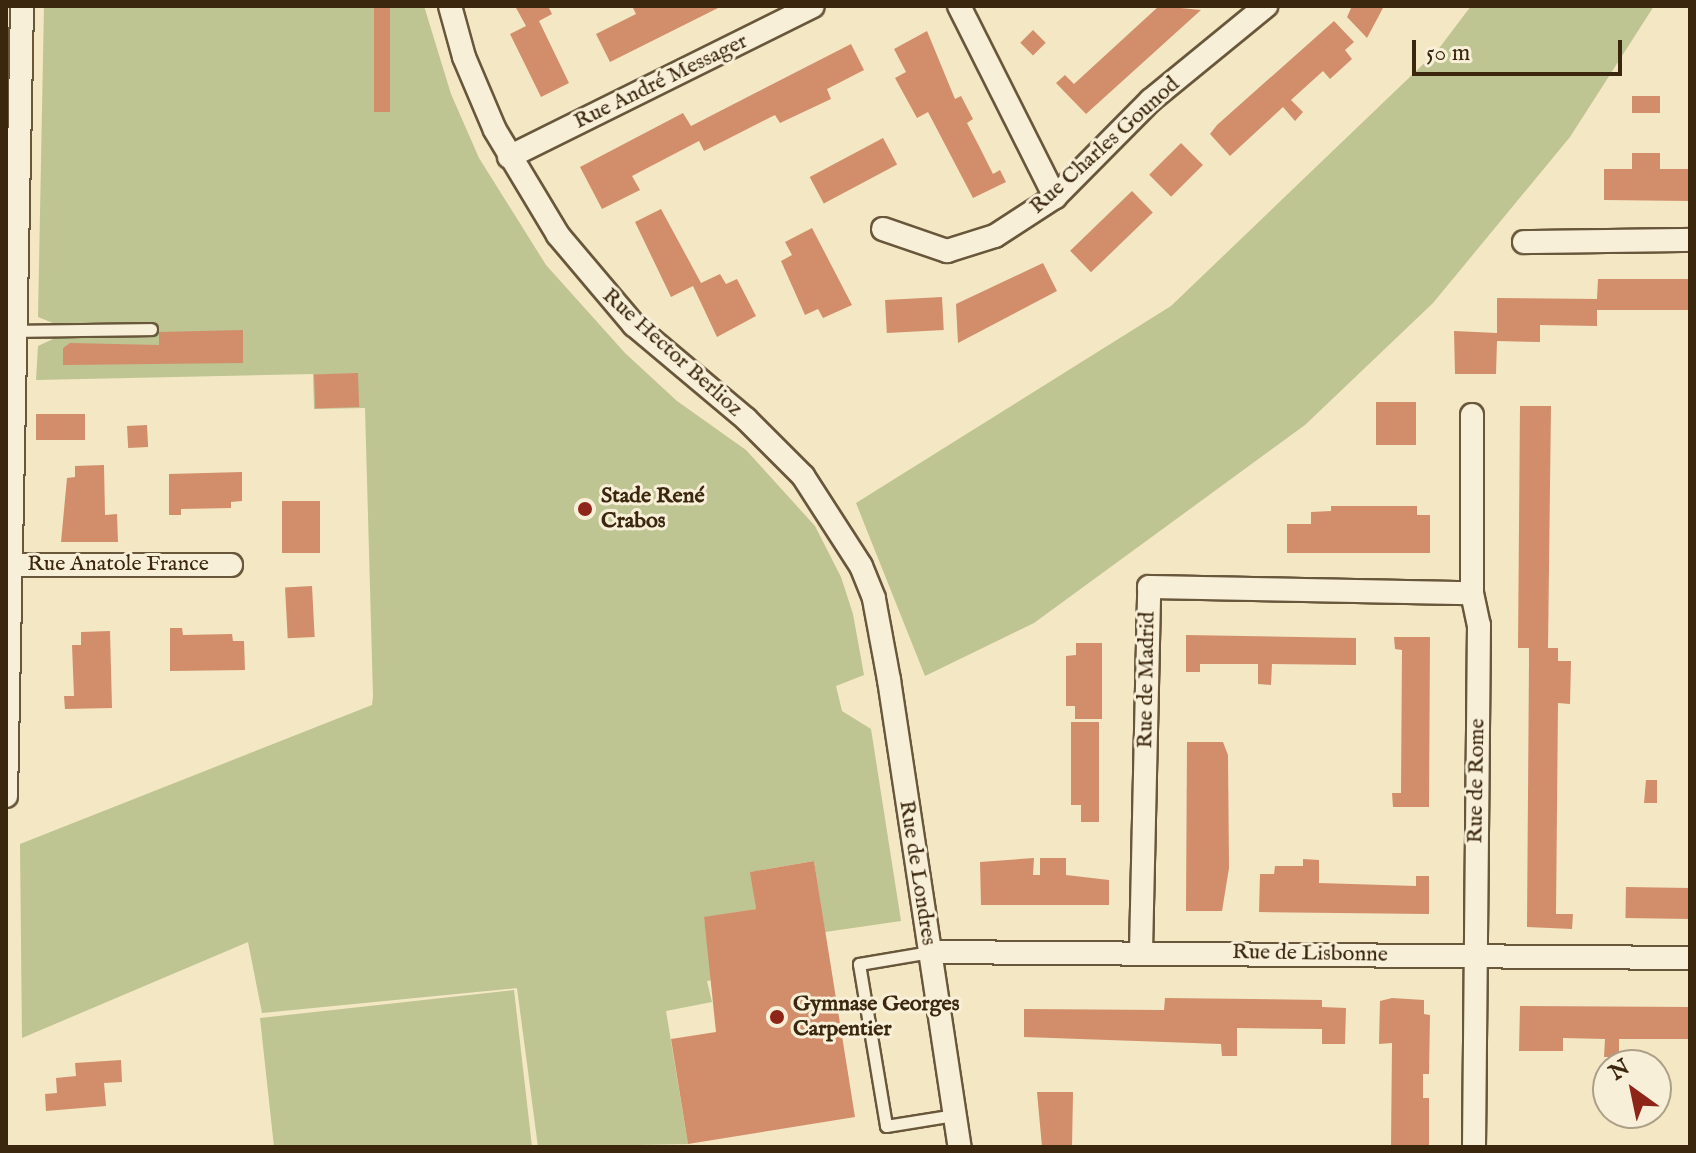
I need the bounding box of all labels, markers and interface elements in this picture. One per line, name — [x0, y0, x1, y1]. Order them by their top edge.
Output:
scale bar — [1416, 24, 1626, 74]
street label: Rue André Messager — [570, 29, 752, 135]
text: 50 m — [1426, 38, 1470, 69]
street label: Rue Charles Gounod — [1025, 72, 1185, 220]
street label: Rue Hector Berlioz — [596, 283, 748, 423]
place label: Stade René Crabos — [601, 483, 705, 534]
marker: Stade René Crabos — [576, 500, 594, 518]
street label: Rue Anatole France — [27, 552, 209, 578]
street label: Rue de Madrid — [1133, 611, 1161, 749]
street label: Rue de Rome — [1463, 718, 1491, 844]
street label: Rue de Londres — [892, 799, 942, 947]
street label: Rue de Lisbonne — [1232, 939, 1388, 969]
place label: Gymnase Georges Carpentier — [793, 991, 959, 1042]
marker: Gymnase Georges Carpentier — [768, 1008, 786, 1026]
north arrow — [1592, 1049, 1672, 1129]
text: N — [1604, 1054, 1636, 1087]

